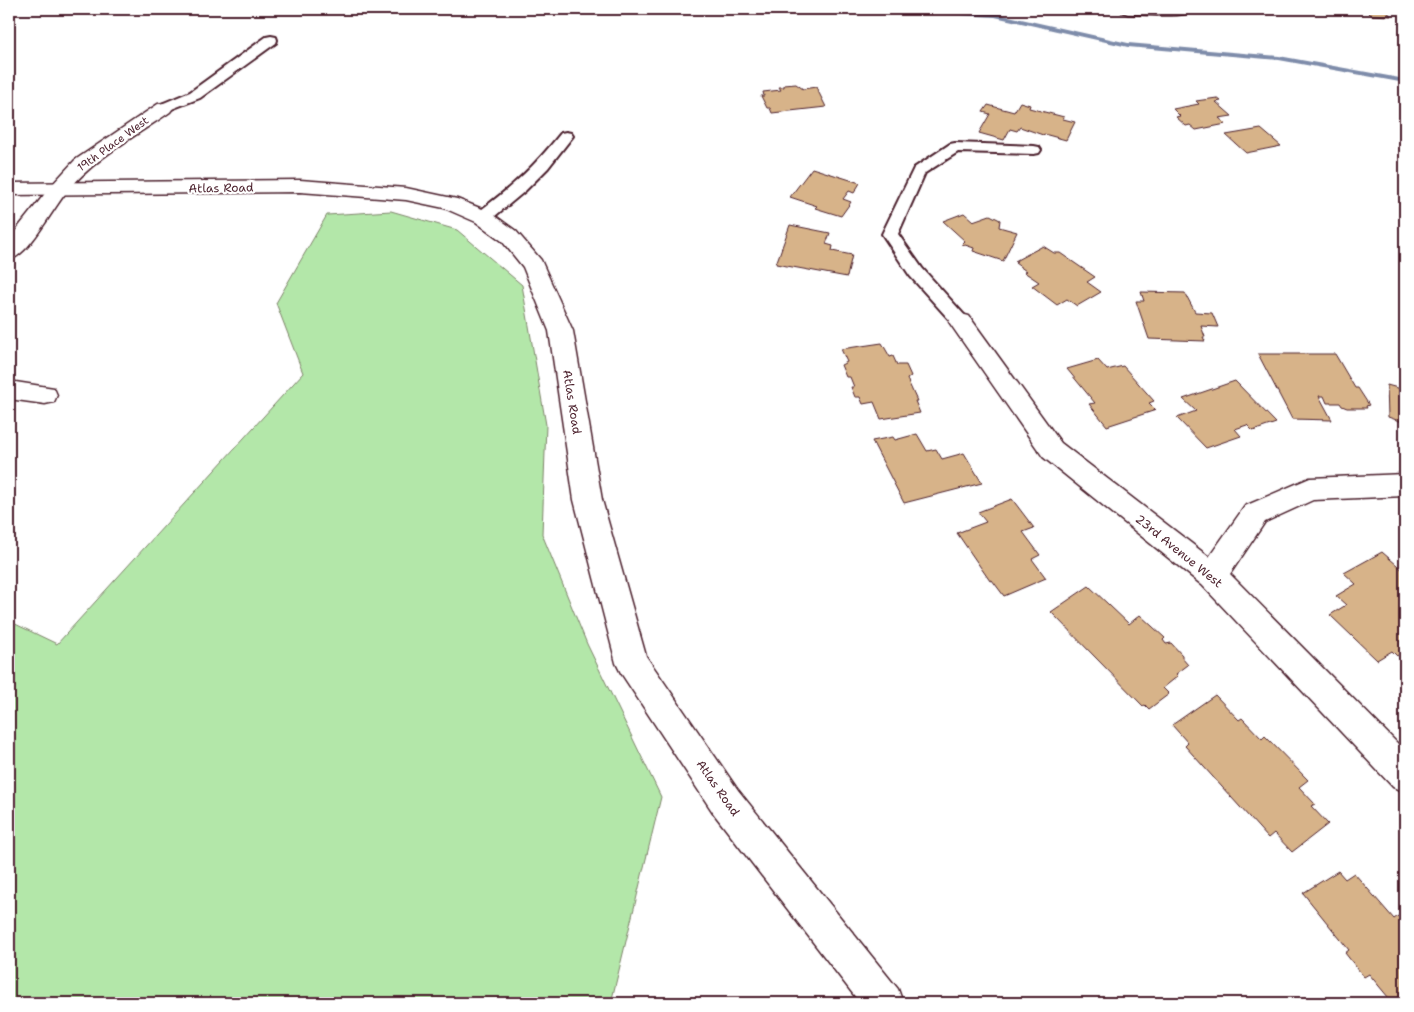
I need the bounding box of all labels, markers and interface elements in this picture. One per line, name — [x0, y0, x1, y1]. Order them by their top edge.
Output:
street label: 19th Place West — [74, 113, 152, 175]
street label: Atlas Road — [188, 179, 254, 197]
street label: Atlas Road — [559, 369, 585, 436]
street label: 23rd Avenue West — [1132, 511, 1226, 591]
street label: Atlas Road — [693, 757, 743, 820]

